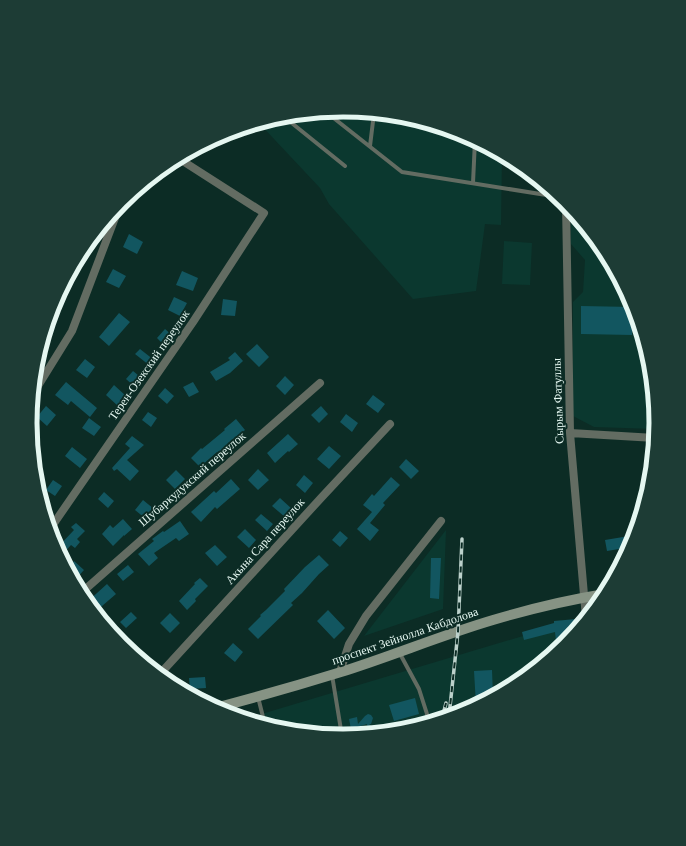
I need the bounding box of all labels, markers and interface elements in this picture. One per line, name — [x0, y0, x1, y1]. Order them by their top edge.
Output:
street label: Терен-Озекский переулок — [106, 307, 192, 423]
street label: Сырым Фатуллы — [550, 358, 566, 444]
street label: Шубаркудукский переулок — [136, 429, 248, 529]
street label: Акына Сара переулок — [223, 495, 307, 587]
street label: проспект Зейнолла Кабдолова — [330, 604, 481, 668]

